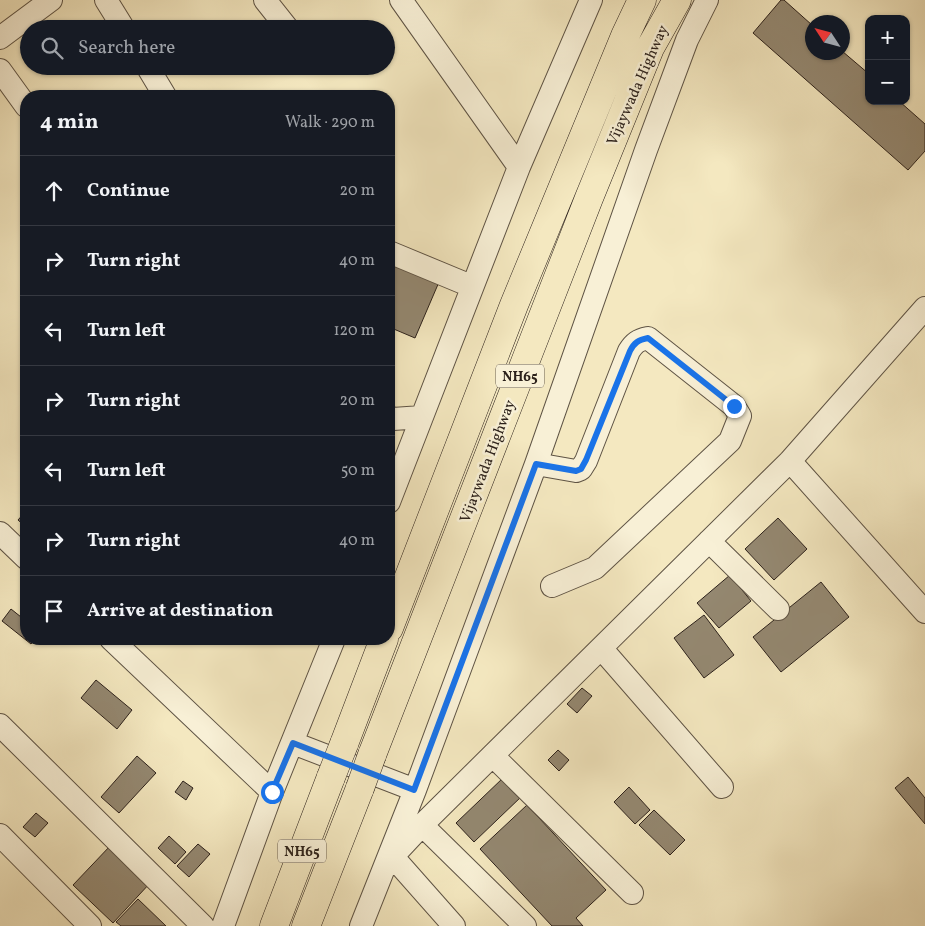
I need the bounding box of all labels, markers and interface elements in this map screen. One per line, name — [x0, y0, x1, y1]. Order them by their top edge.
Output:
north arrow — [805, 15, 850, 60]
map controls — [865, 15, 910, 105]
button: + — [865, 15, 910, 60]
search box — [20, 20, 395, 75]
street label: Vijaywada Highway — [602, 22, 674, 149]
icon: search — [38, 34, 66, 62]
text: Search here — [78, 35, 175, 61]
button: − — [865, 60, 910, 105]
text: 4 min — [40, 108, 99, 137]
text: Walk · 290 m — [285, 112, 375, 134]
icon: ahead — [40, 177, 68, 205]
text: Continue — [87, 178, 170, 204]
text: 20 m — [340, 180, 375, 202]
icon: right — [40, 247, 68, 275]
text: Turn right — [87, 248, 180, 274]
text: 40 m — [339, 250, 375, 272]
icon: left — [40, 317, 68, 345]
text: Turn left — [87, 318, 166, 344]
text: 120 m — [333, 320, 375, 342]
road number: NH65 — [496, 364, 544, 388]
icon: right — [40, 387, 68, 415]
text: Turn right — [87, 388, 180, 414]
text: 20 m — [340, 390, 375, 412]
route end — [723, 395, 746, 418]
street label: Vijaywada Highway — [455, 397, 521, 526]
icon: left — [40, 457, 68, 485]
text: Turn left — [87, 458, 166, 484]
text: 50 m — [341, 460, 375, 482]
icon: right — [40, 527, 68, 555]
text: Turn right — [87, 528, 180, 554]
text: 40 m — [339, 530, 375, 552]
icon: arrive — [40, 597, 68, 625]
text: Arrive at destination — [87, 598, 273, 624]
route start — [261, 781, 284, 804]
road number: NH65 — [278, 839, 326, 862]

